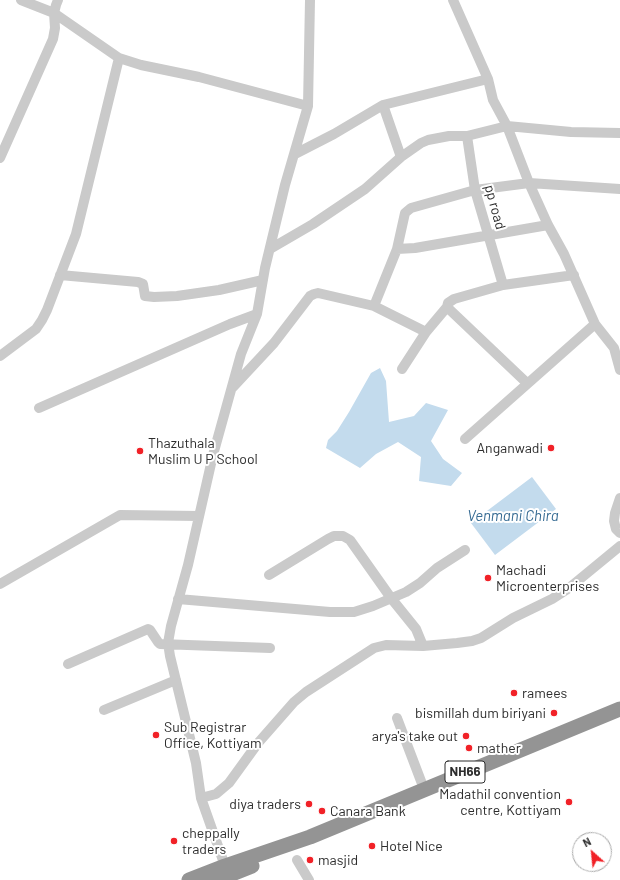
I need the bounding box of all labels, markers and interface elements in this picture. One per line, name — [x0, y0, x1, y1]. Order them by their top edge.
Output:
street label: pp road — [481, 183, 509, 231]
place label: Thazuthala Muslim U P School — [148, 435, 258, 468]
place label: Anganwadi — [477, 440, 543, 456]
marker: Anganwadi — [546, 443, 556, 453]
marker: Thazuthala Muslim U P School — [135, 446, 145, 456]
water label: Venmani Chira — [467, 507, 559, 525]
place label: Machadi Microenterprises — [496, 562, 599, 594]
marker: Machadi Microenterprises — [483, 573, 493, 583]
place label: ramees — [522, 685, 567, 701]
marker: ramees — [509, 688, 519, 698]
place label: bismillah dum biriyani — [415, 705, 546, 721]
marker: bismillah dum biriyani — [549, 708, 559, 718]
place label: Sub Registrar Office, Kottiyam — [164, 719, 261, 752]
place label: arya's take out — [372, 728, 458, 744]
marker: Sub Registrar Office, Kottiyam — [151, 730, 161, 740]
marker: arya's take out — [461, 731, 471, 741]
place label: mather — [477, 740, 521, 756]
marker: mather — [464, 743, 474, 753]
road number: NH66 — [445, 761, 485, 783]
place label: Madathil convention centre, Kottiyam — [439, 786, 561, 818]
place label: diya traders — [229, 796, 301, 812]
marker: Madathil convention centre, Kottiyam — [564, 797, 574, 807]
marker: diya traders — [304, 799, 314, 809]
place label: Canara Bank — [330, 803, 406, 819]
marker: Canara Bank — [317, 806, 327, 816]
place label: cheppally traders — [182, 825, 240, 858]
north arrow — [572, 832, 612, 872]
text: N — [581, 834, 593, 849]
marker: cheppally traders — [169, 836, 179, 846]
place label: Hotel Nice — [380, 838, 443, 854]
marker: Hotel Nice — [367, 841, 377, 851]
place label: masjid — [318, 852, 358, 868]
marker: masjid — [305, 855, 315, 865]

